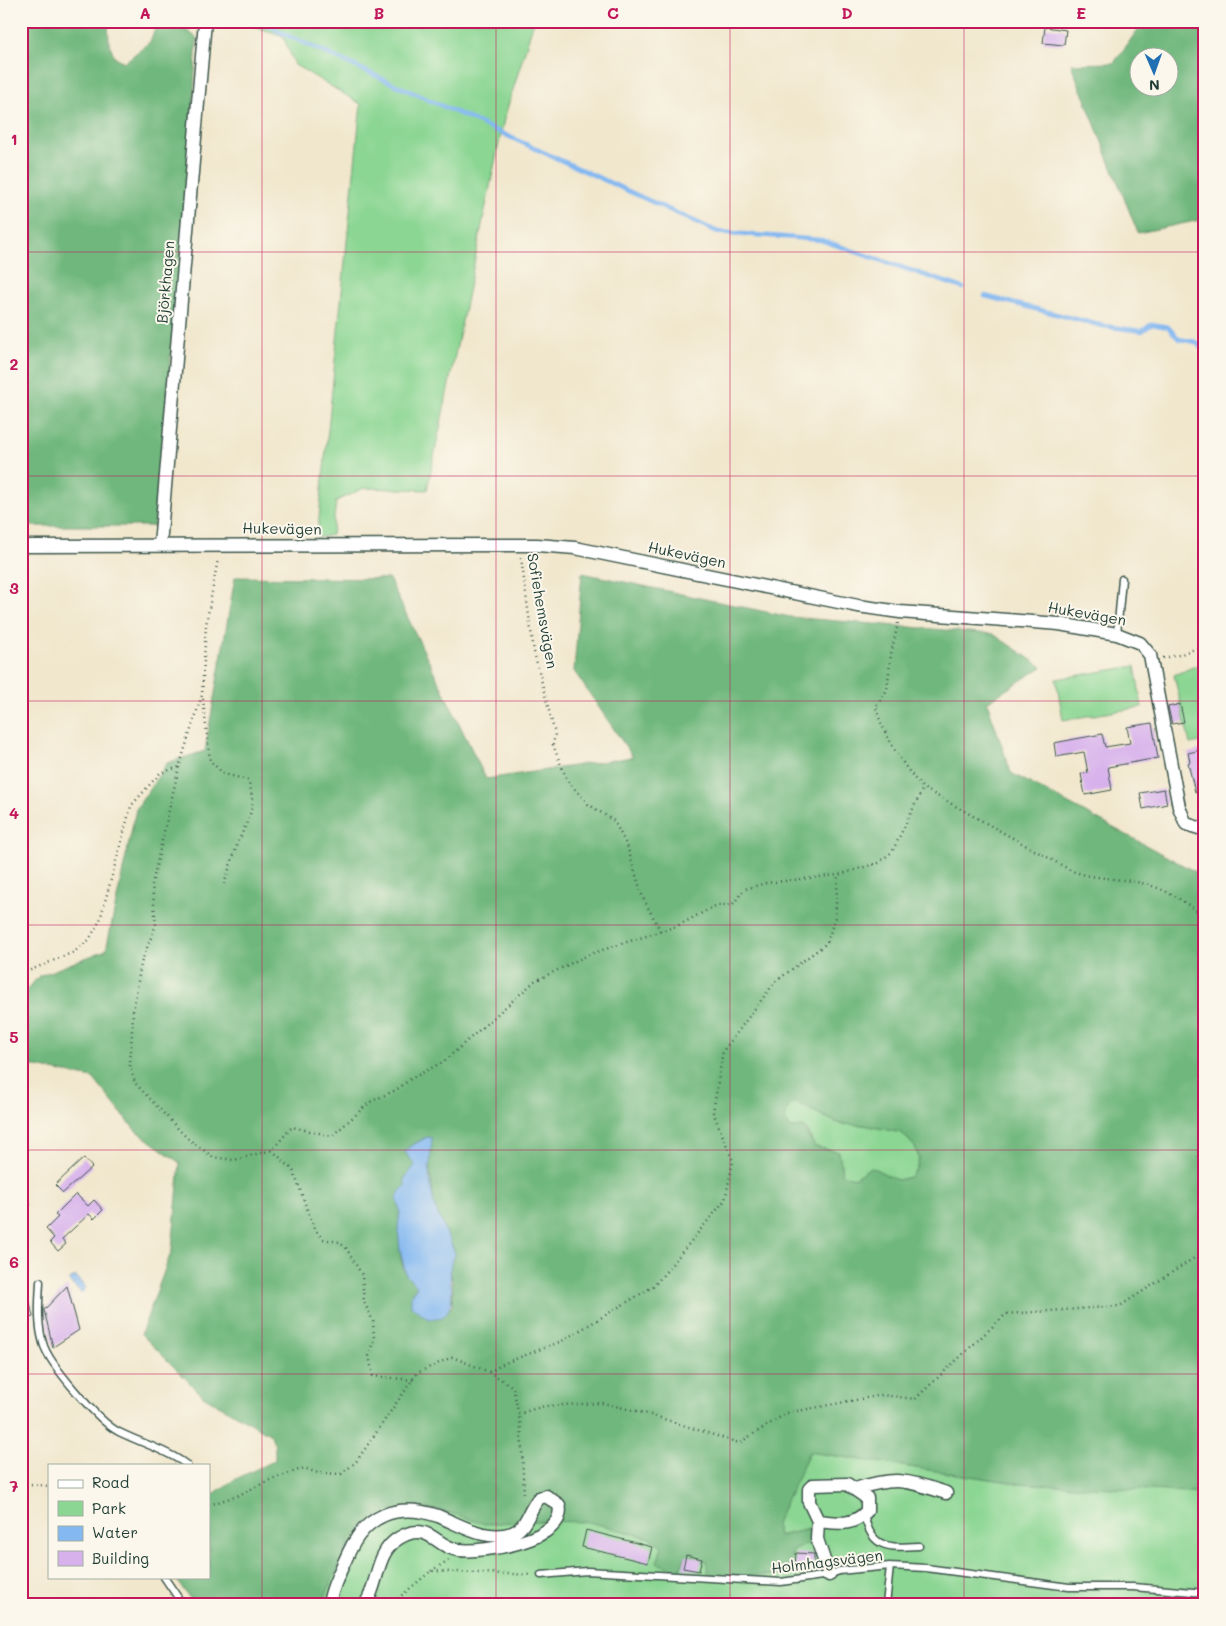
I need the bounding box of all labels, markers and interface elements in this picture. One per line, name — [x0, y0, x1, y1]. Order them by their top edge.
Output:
text: A — [139, 2, 151, 23]
text: B — [374, 2, 384, 23]
text: C — [607, 2, 619, 23]
text: D — [841, 2, 853, 23]
text: E — [1076, 2, 1086, 23]
north arrow — [1128, 48, 1178, 98]
text: N — [1149, 76, 1160, 95]
text: 1 — [10, 128, 18, 149]
street label: Björkhagen — [151, 240, 179, 324]
text: 2 — [10, 353, 19, 374]
street label: Hukevägen — [242, 517, 322, 539]
street label: Hukevägen — [646, 536, 728, 572]
street label: Sofiehemsvägen — [523, 551, 563, 670]
text: 3 — [9, 577, 19, 598]
street label: Hukevägen — [1046, 596, 1128, 630]
text: 4 — [9, 802, 19, 823]
text: 5 — [9, 1026, 19, 1047]
text: 6 — [9, 1251, 19, 1272]
legend — [48, 1464, 210, 1578]
text: Road — [92, 1472, 129, 1492]
text: 7 — [10, 1475, 19, 1496]
text: Park — [92, 1498, 126, 1518]
text: Water — [92, 1522, 138, 1542]
street label: Holmhagsvägen — [770, 1544, 884, 1578]
text: Building — [92, 1548, 149, 1568]

